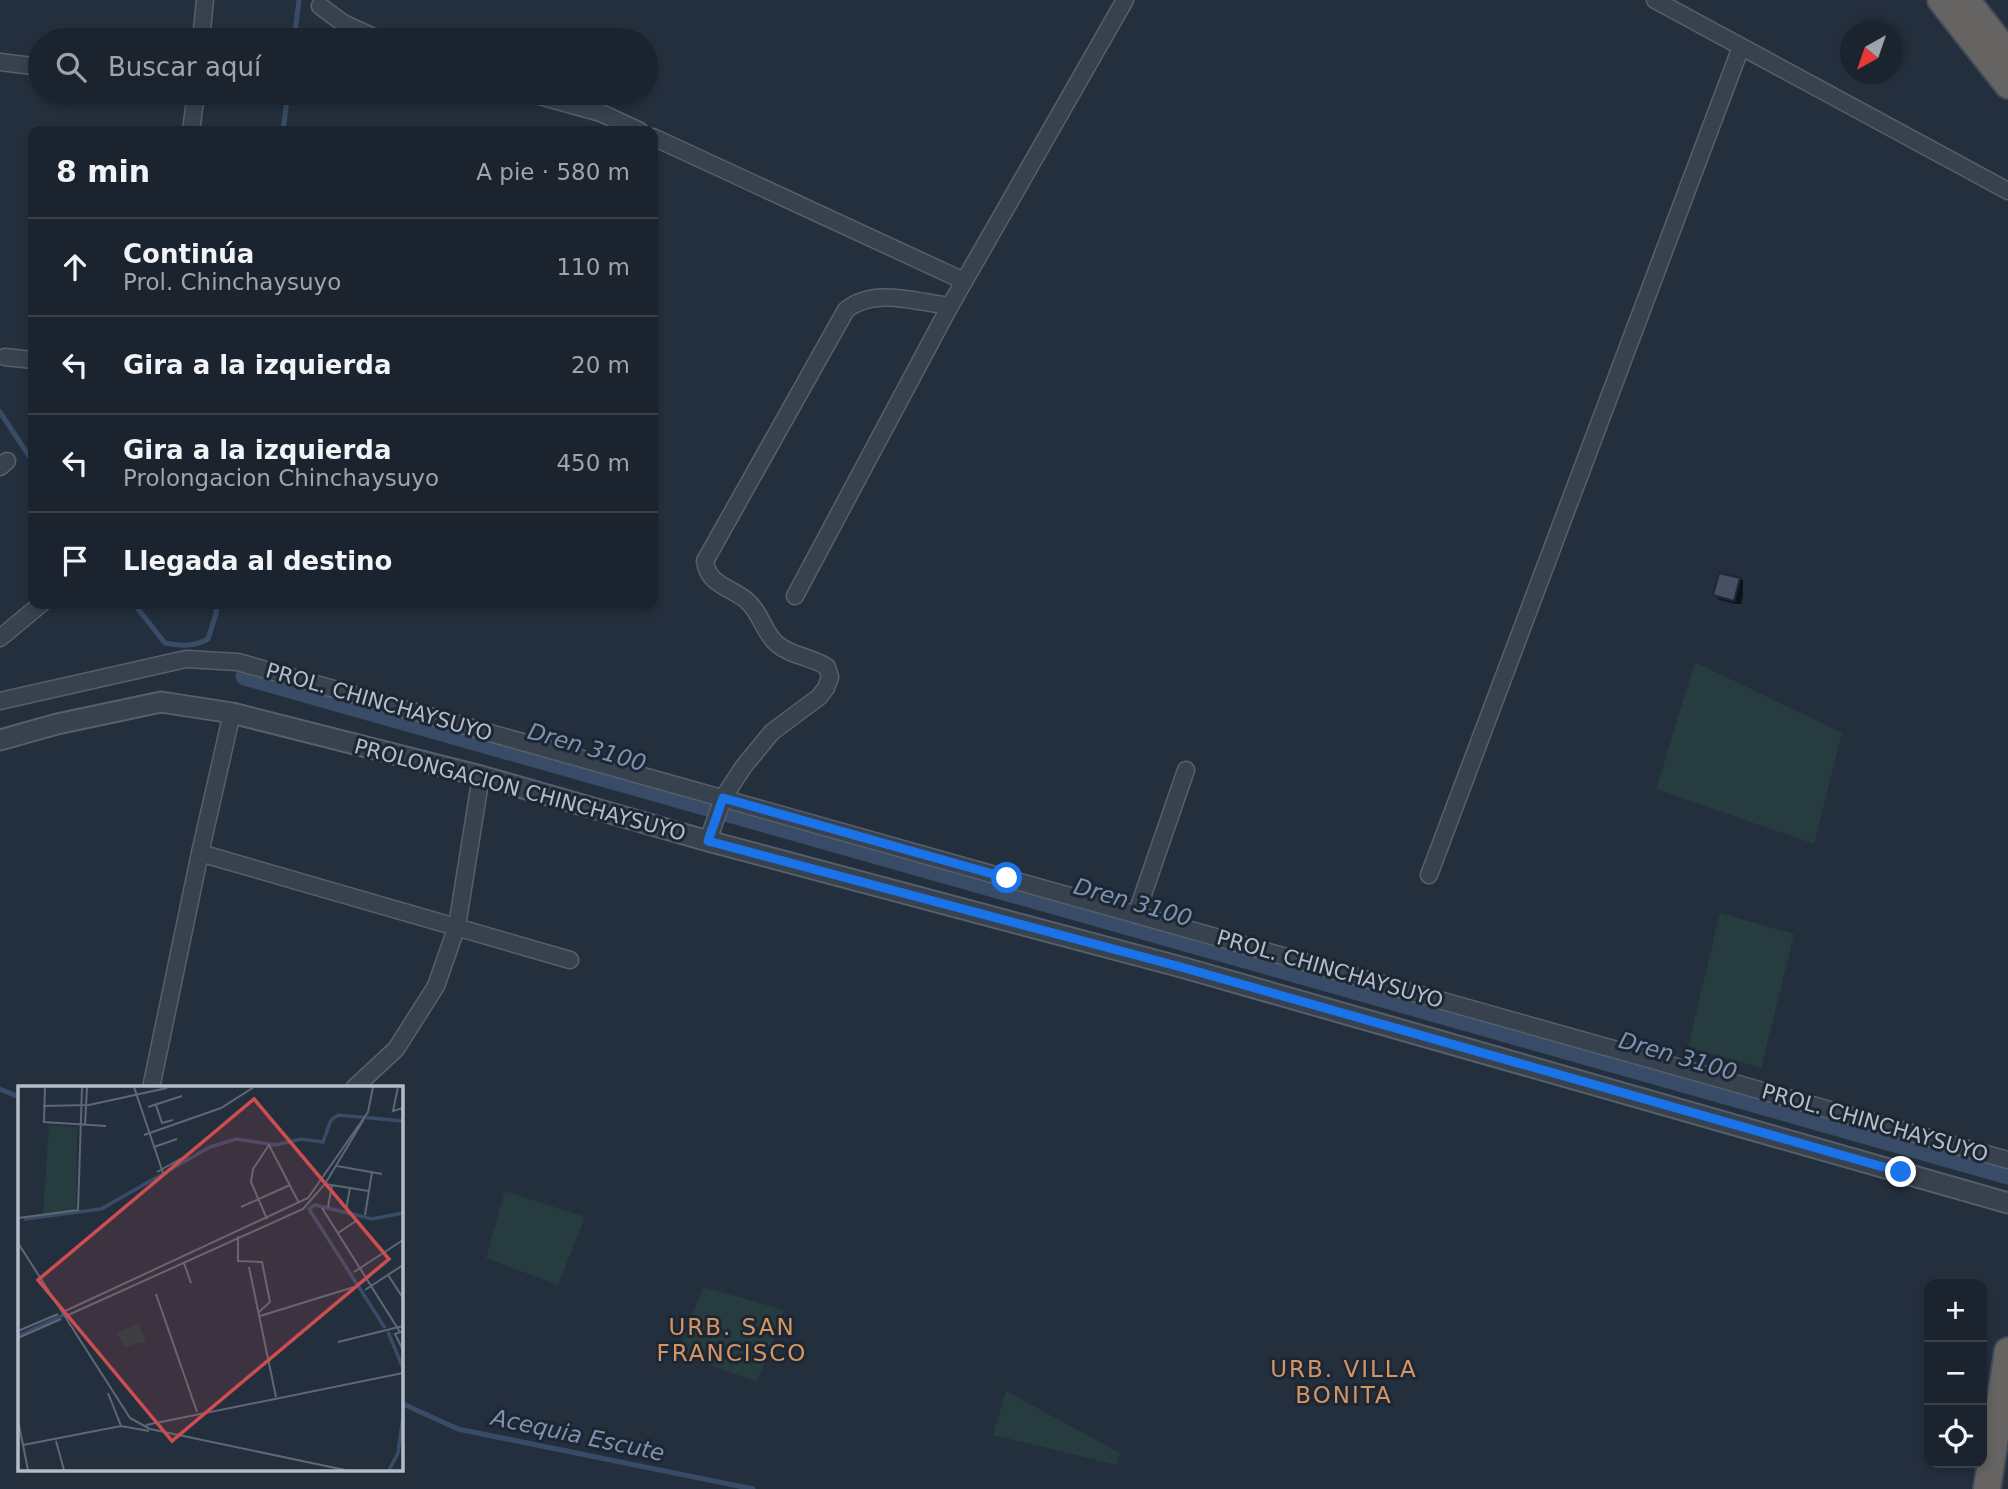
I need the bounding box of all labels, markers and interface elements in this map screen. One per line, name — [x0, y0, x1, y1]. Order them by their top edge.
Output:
north arrow — [1840, 21, 1903, 84]
search box — [28, 28, 658, 105]
icon: search — [52, 48, 90, 86]
text: Buscar aquí — [108, 52, 261, 82]
text: 8 min — [56, 154, 150, 189]
text: A pie · 580 m — [476, 159, 630, 185]
text: Continúa — [123, 239, 254, 269]
icon: ahead — [56, 248, 94, 286]
text: 110 m — [556, 254, 630, 280]
text: Prol. Chinchaysuyo — [123, 269, 341, 295]
icon: left — [56, 346, 94, 384]
text: Gira a la izquierda — [123, 350, 391, 380]
text: 20 m — [571, 352, 630, 378]
text: Gira a la izquierda — [123, 435, 391, 465]
icon: left — [56, 444, 94, 482]
text: 450 m — [556, 450, 630, 476]
text: Prolongacion Chinchaysuyo — [123, 465, 439, 491]
icon: arrive — [56, 542, 94, 580]
text: Llegada al destino — [123, 546, 392, 576]
street label: PROL. CHINCHAYSUYO — [263, 658, 495, 746]
water label: Dren 3100 — [525, 718, 649, 776]
street label: PROLONGACION CHINCHAYSUYO — [352, 734, 688, 846]
route start — [991, 862, 1022, 893]
water label: Dren 3100 — [1071, 873, 1195, 931]
street label: PROL. CHINCHAYSUYO — [1214, 925, 1446, 1013]
water label: Dren 3100 — [1616, 1027, 1740, 1085]
street label: PROL. CHINCHAYSUYO — [1759, 1079, 1991, 1167]
inset map — [18, 1086, 402, 1472]
route end — [1885, 1156, 1916, 1187]
map controls — [1924, 1279, 1987, 1468]
button: + — [1924, 1279, 1987, 1342]
district label: URB. SAN FRANCISCO — [657, 1314, 807, 1366]
button: − — [1924, 1342, 1987, 1405]
district label: URB. VILLA BONITA — [1270, 1356, 1418, 1408]
water label: Acequia Escute — [487, 1404, 667, 1466]
button: locate — [1924, 1405, 1987, 1468]

